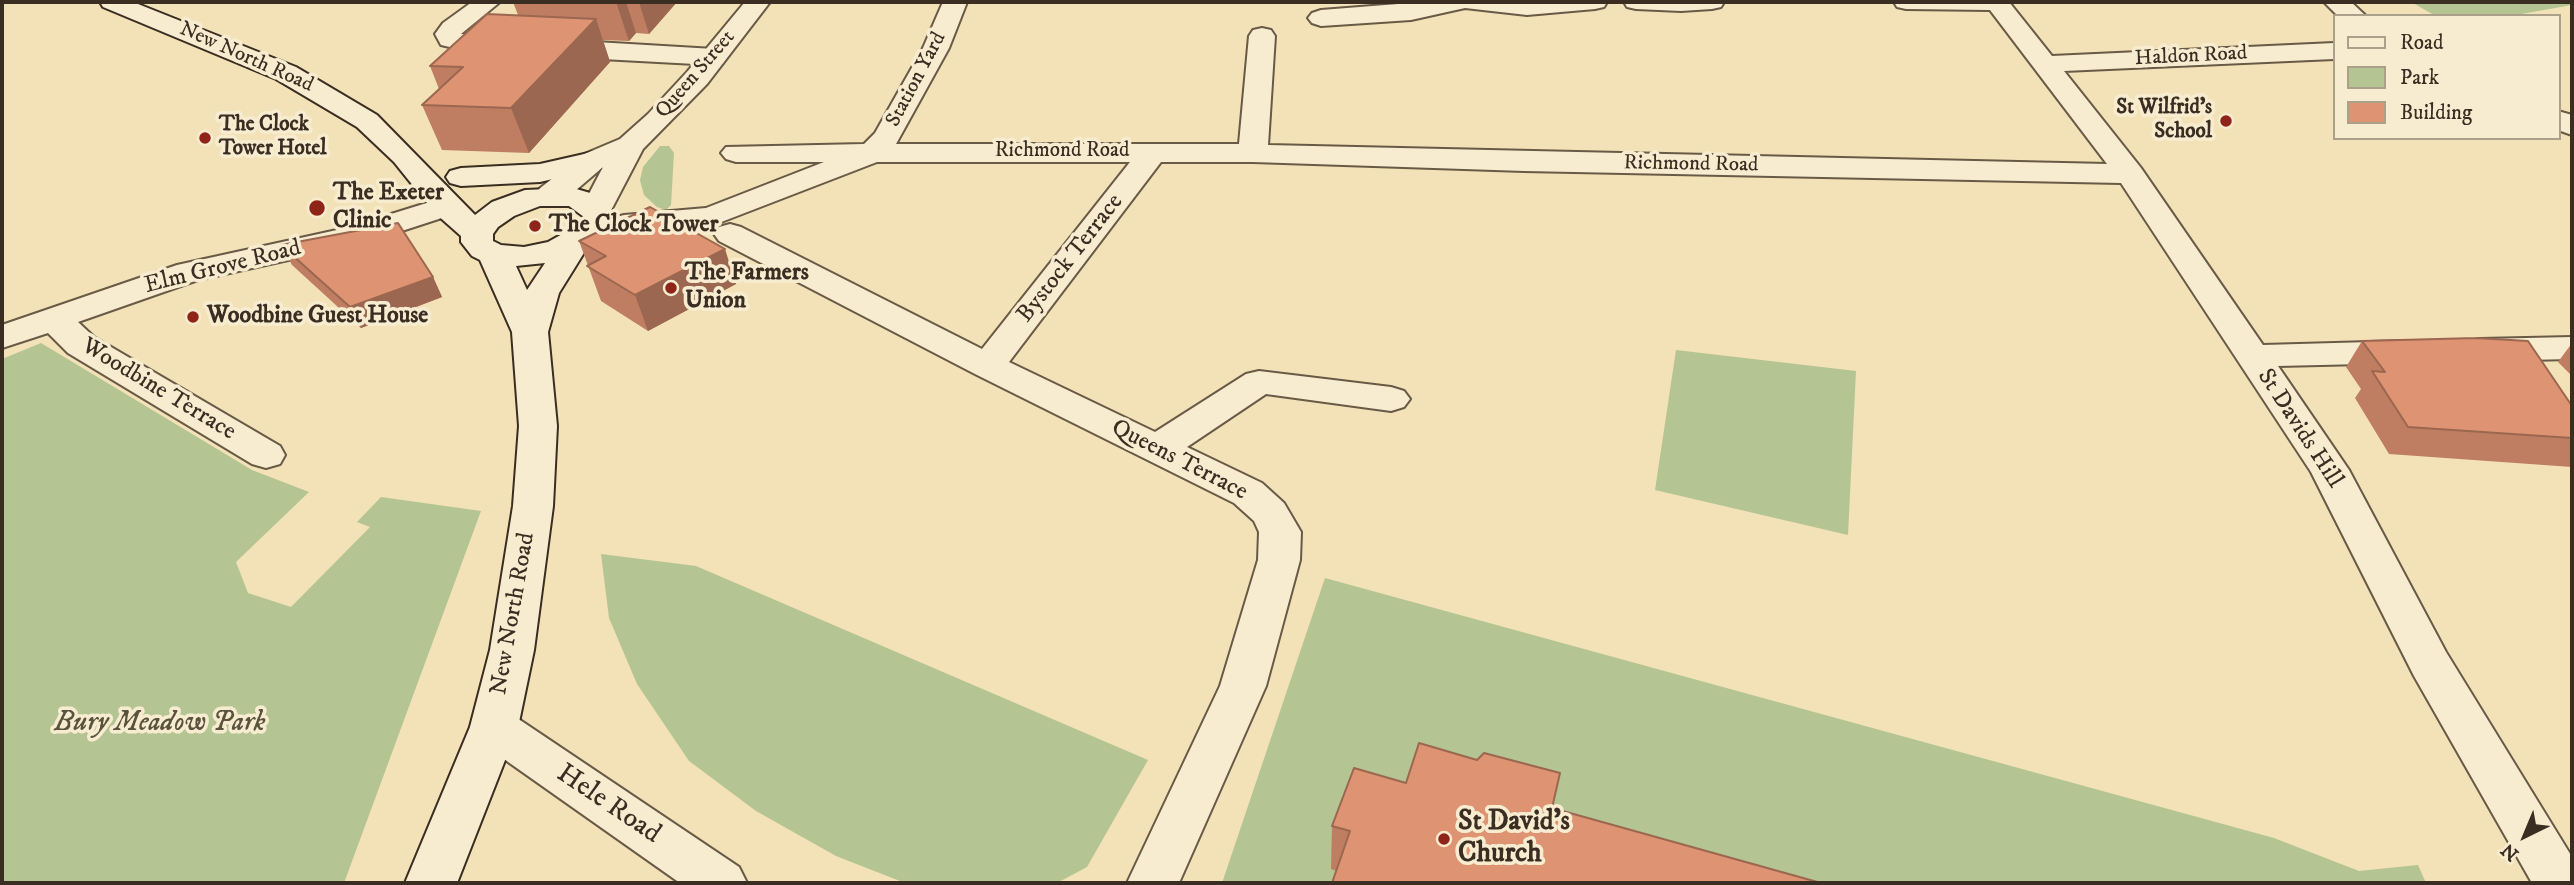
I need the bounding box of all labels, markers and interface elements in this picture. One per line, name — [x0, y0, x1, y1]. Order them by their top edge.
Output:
legend — [2332, 14, 2560, 140]
street label: New North Road — [175, 17, 317, 99]
street label: Queen Street — [651, 26, 741, 124]
street label: Station Yard — [882, 28, 952, 132]
text: Road — [2400, 30, 2444, 56]
street label: Haldon Road — [2134, 41, 2248, 73]
text: Park — [2400, 65, 2439, 91]
place label: St Wilfrid's School — [2116, 96, 2212, 146]
text: Building — [2400, 100, 2472, 126]
place label: The Clock Tower Hotel — [219, 113, 327, 163]
marker: St Wilfrid's School — [2218, 113, 2234, 129]
marker: The Clock Tower Hotel — [197, 130, 213, 146]
street label: Richmond Road — [995, 139, 1129, 165]
street label: Richmond Road — [1623, 151, 1759, 179]
place label: The Exeter Clinic — [333, 180, 444, 236]
street label: Bystock Terrace — [1012, 189, 1130, 329]
marker: The Exeter Clinic — [307, 198, 327, 218]
place label: The Clock Tower — [549, 212, 718, 240]
marker: The Clock Tower — [527, 218, 543, 234]
street label: Elm Grove Road — [142, 235, 304, 301]
place label: The Farmers Union — [685, 260, 809, 316]
marker: The Farmers Union — [663, 280, 679, 296]
place label: Woodbine Guest House — [207, 303, 428, 331]
marker: Woodbine Guest House — [185, 309, 201, 325]
street label: Woodbine Terrace — [76, 333, 240, 447]
street label: St Davids Hill — [2250, 364, 2348, 494]
street label: Queens Terrace — [1106, 414, 1252, 508]
street label: New North Road — [486, 531, 542, 697]
park label: Bury Meadow Park — [54, 707, 266, 741]
street label: Hele Road — [549, 758, 667, 852]
north arrow — [2490, 801, 2560, 871]
place label: St David's Church — [1458, 806, 1570, 872]
marker: St David's Church — [1436, 831, 1452, 847]
text: N — [2497, 838, 2524, 865]

